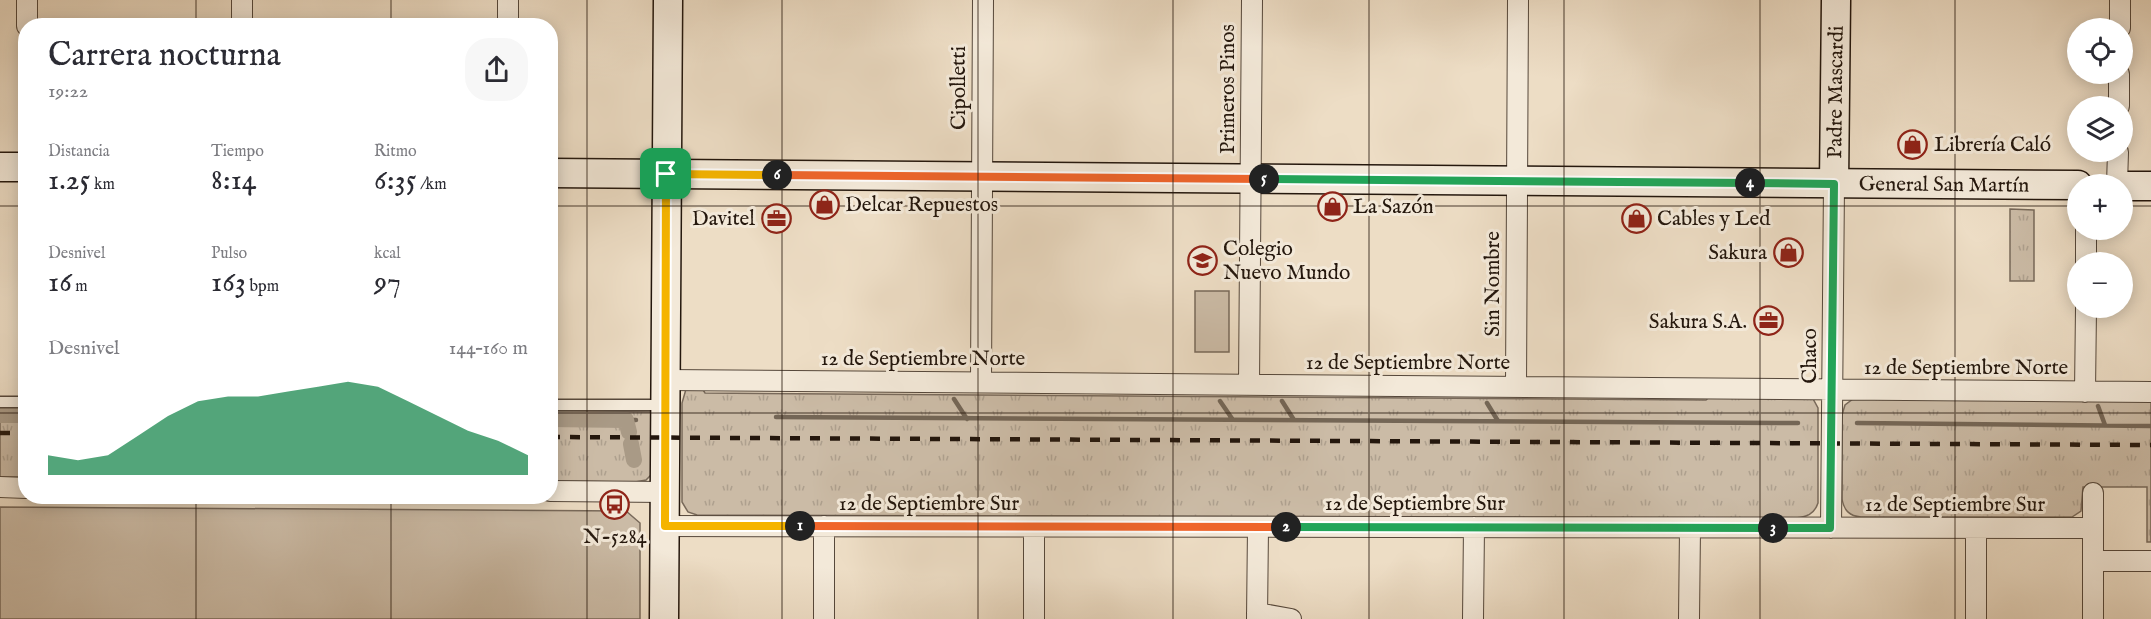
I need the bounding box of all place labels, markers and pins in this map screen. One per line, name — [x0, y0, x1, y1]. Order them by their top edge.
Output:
shop icon: Librería Caló — [1897, 128, 1929, 160]
place label: Librería Caló — [1934, 132, 2051, 159]
pin — [640, 148, 691, 199]
pin: 6 — [762, 160, 792, 190]
pin: 5 — [1249, 164, 1279, 194]
pin: 4 — [1735, 168, 1765, 198]
shop icon: Delcar Repuestos — [808, 188, 840, 220]
shop icon: La Sazón — [1316, 190, 1348, 222]
place label: Delcar Repuestos — [845, 192, 998, 219]
place label: La Sazón — [1353, 194, 1434, 221]
office icon: Davitel — [760, 202, 792, 234]
shop icon: Cables y Led — [1620, 202, 1652, 234]
place label: Davitel — [692, 206, 755, 233]
place label: Cables y Led — [1657, 206, 1771, 233]
place label: Colegio Nuevo Mundo — [1223, 236, 1350, 287]
shop icon: Sakura — [1772, 236, 1804, 268]
place label: Sakura — [1708, 240, 1768, 267]
school or university icon: Colegio Nuevo Mundo — [1186, 244, 1218, 276]
office icon: Sakura S.A. — [1752, 305, 1784, 337]
place label: Sakura S.A. — [1649, 309, 1747, 336]
bus stop icon: N-5284 — [599, 489, 631, 521]
pin: 1 — [785, 511, 815, 541]
pin: 2 — [1271, 512, 1301, 542]
pin: 3 — [1758, 513, 1788, 543]
place label: N-5284 — [583, 524, 648, 551]

